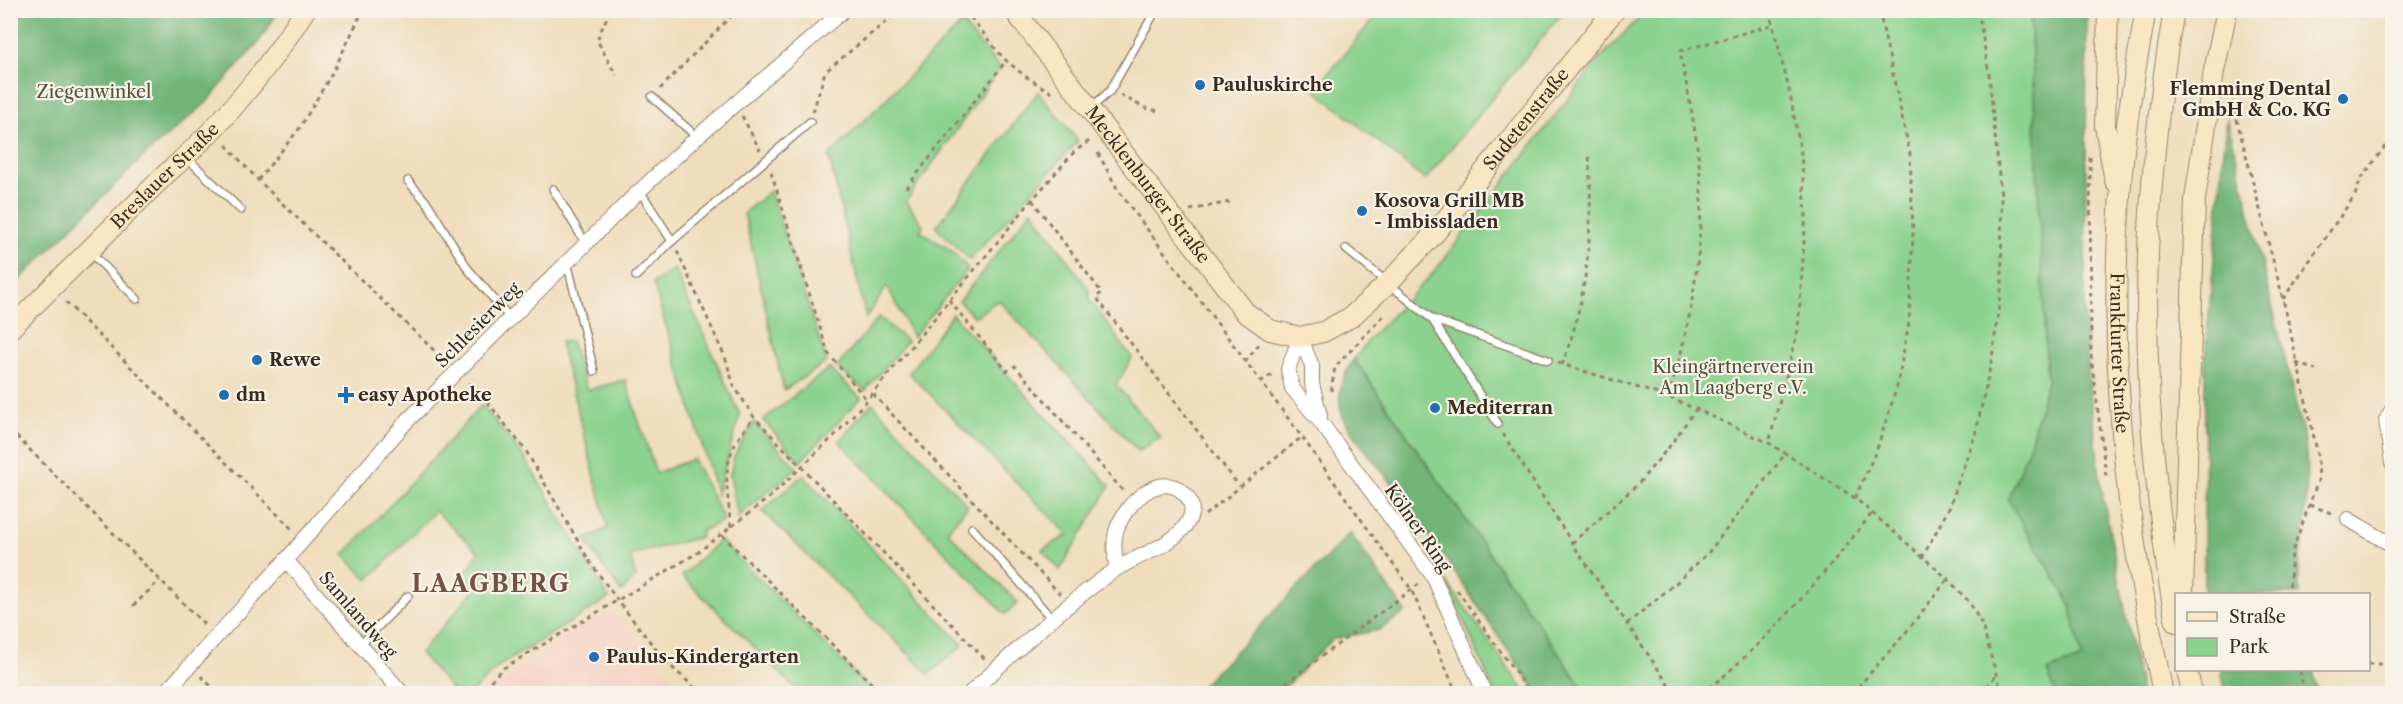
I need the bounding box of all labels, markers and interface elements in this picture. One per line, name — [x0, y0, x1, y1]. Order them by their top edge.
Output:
street label: Sudetenstraße — [1479, 64, 1574, 175]
place label: Pauluskirche — [1212, 74, 1333, 96]
marker: Pauluskirche — [1193, 78, 1207, 92]
place label: Flemming Dental GmbH & Co. KG — [2169, 78, 2331, 121]
park label: Ziegenwinkel — [37, 81, 151, 103]
marker: Flemming Dental GmbH & Co. KG — [2336, 92, 2350, 106]
street label: Mecklenburger Straße — [1081, 102, 1215, 268]
street label: Breslauer Straße — [106, 118, 224, 233]
place label: Kosova Grill MB - Imbissladen — [1374, 190, 1524, 233]
marker: Kosova Grill MB - Imbissladen — [1355, 204, 1369, 218]
street label: Frankfurter Straße — [2106, 272, 2133, 434]
street label: Schlesierweg — [431, 277, 526, 372]
place label: Rewe — [269, 349, 321, 371]
marker: Rewe — [250, 353, 264, 367]
park label: Kleingärtnerverein Am Laagberg e.V. — [1652, 356, 1814, 399]
place label: dm — [236, 384, 266, 406]
place label: easy Apotheke — [358, 384, 492, 406]
marker: dm — [217, 388, 231, 402]
marker: easy Apotheke — [339, 388, 353, 402]
place label: Mediterran — [1447, 397, 1554, 419]
marker: Mediterran — [1428, 401, 1442, 415]
street label: Kölner Ring — [1380, 480, 1457, 577]
street label: Samlandweg — [314, 567, 402, 663]
district label: LAAGBERG — [412, 569, 570, 598]
legend — [2175, 593, 2370, 671]
text: Straße — [2229, 606, 2286, 628]
text: Park — [2229, 636, 2270, 658]
place label: Paulus-Kindergarten — [606, 646, 800, 668]
marker: Paulus-Kindergarten — [587, 650, 601, 664]

